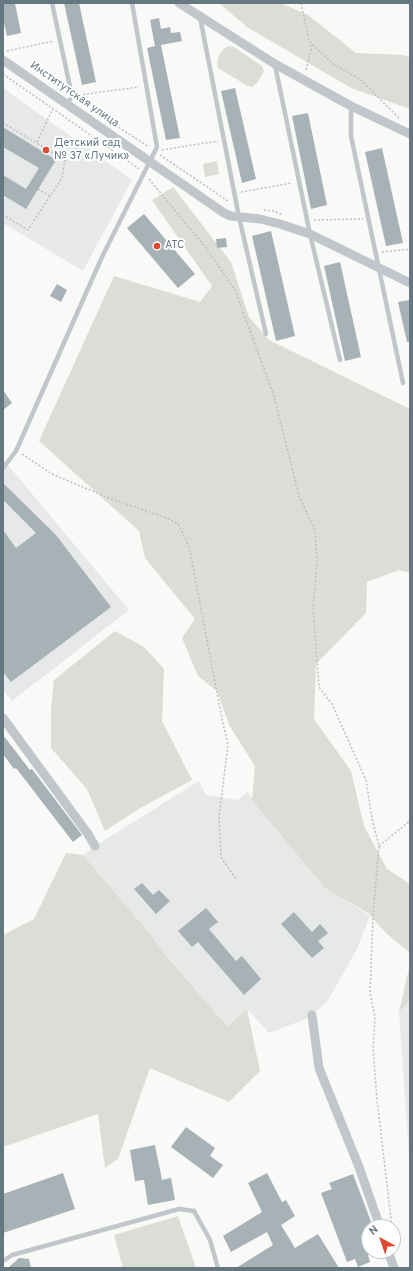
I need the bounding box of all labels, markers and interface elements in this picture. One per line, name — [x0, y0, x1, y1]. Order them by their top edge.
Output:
street label: Институтская улица — [27, 59, 121, 131]
place label: Детский сад № 37 «Лучик» — [54, 137, 129, 163]
marker: Детский сад № 37 «Лучик» — [41, 145, 51, 155]
place label: АТС — [165, 239, 184, 253]
marker: АТС — [152, 241, 162, 251]
north arrow — [361, 1219, 401, 1259]
text: N — [366, 1223, 381, 1238]

